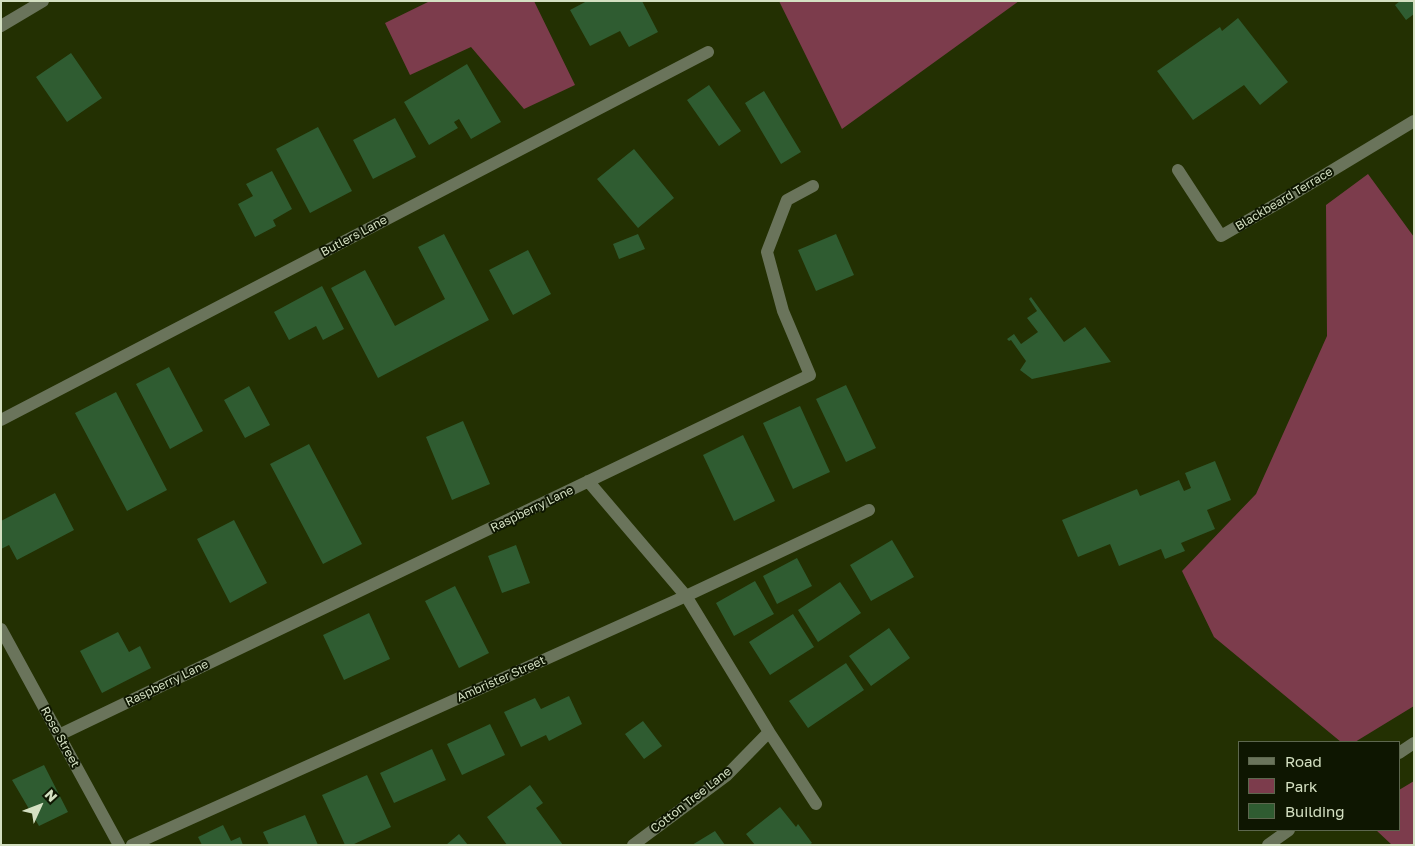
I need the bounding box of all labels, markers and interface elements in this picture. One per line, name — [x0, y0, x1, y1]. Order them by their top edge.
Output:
street label: Blackbeard Terrace — [1233, 164, 1335, 234]
street label: Butlers Lane — [318, 213, 390, 259]
street label: Raspberry Lane — [488, 483, 576, 535]
street label: Ambrister Street — [455, 653, 547, 705]
street label: Raspberry Lane — [123, 657, 211, 709]
street label: Rose Street — [37, 704, 83, 770]
legend — [1238, 741, 1400, 831]
text: Road — [1285, 752, 1322, 770]
street label: Cotton Tree Lane — [648, 764, 734, 836]
text: Park — [1285, 777, 1317, 795]
north arrow — [15, 781, 65, 831]
text: N — [41, 786, 61, 805]
text: Building — [1285, 802, 1345, 820]

